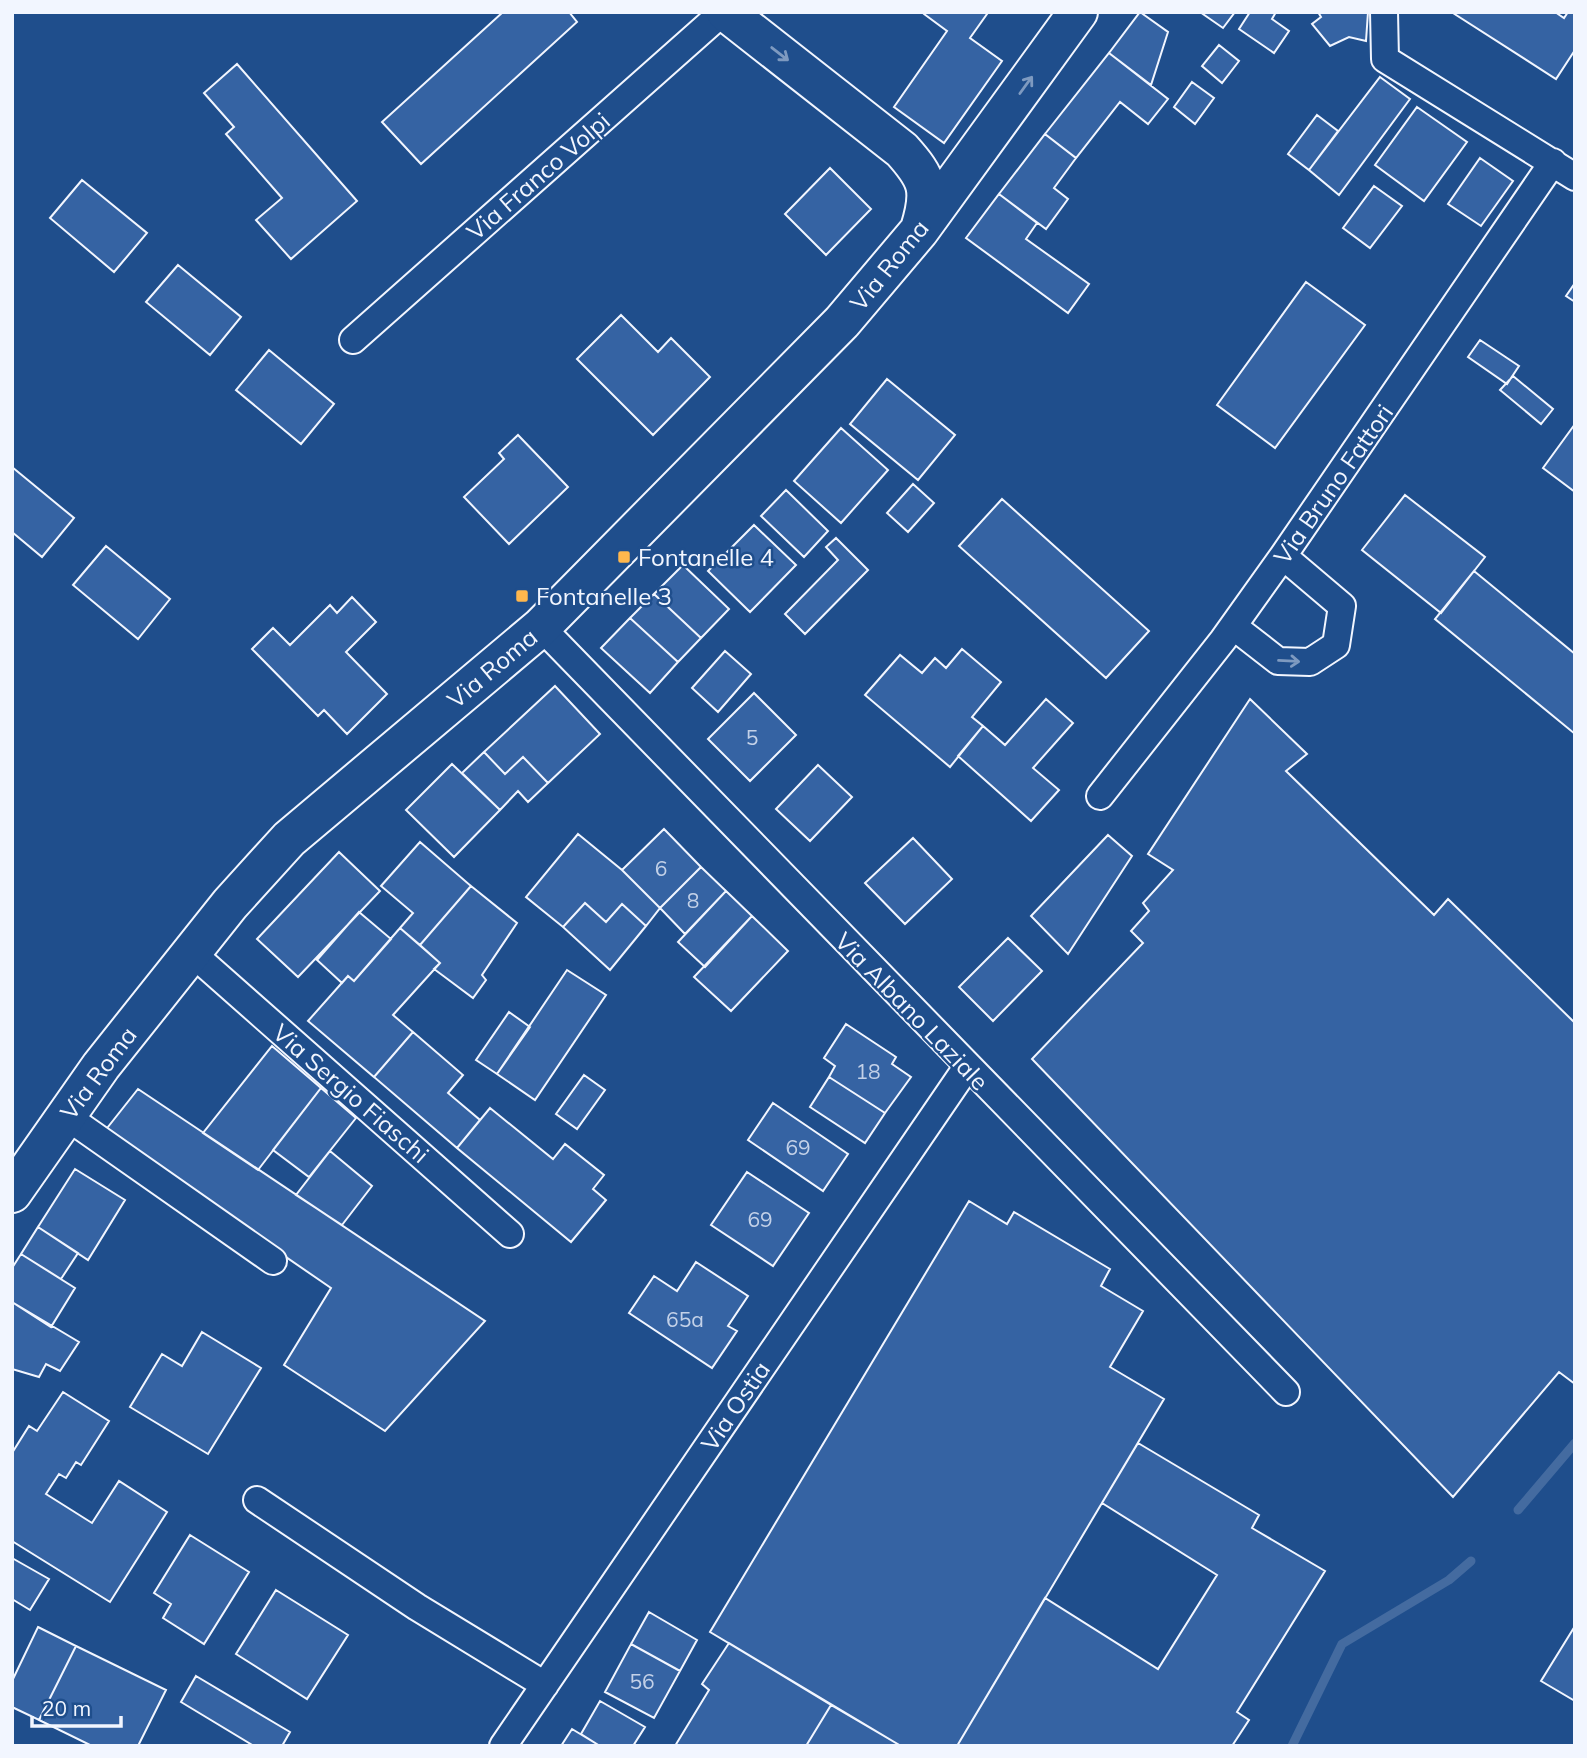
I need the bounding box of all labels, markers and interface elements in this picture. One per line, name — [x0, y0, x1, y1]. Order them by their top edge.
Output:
one-way arrow — [770, 47, 789, 62]
one-way arrow — [1019, 76, 1033, 95]
street label: Via Franco Volpi — [460, 106, 616, 246]
street label: Via Roma — [843, 213, 935, 317]
street label: Via Bruno Fattori — [1267, 398, 1399, 570]
place label: Fontanelle 4 — [638, 542, 774, 572]
marker: Fontanelle 4 — [616, 549, 632, 565]
place label: Fontanelle 3 — [536, 581, 672, 611]
marker: Fontanelle 3 — [514, 588, 530, 604]
street label: Via Roma — [441, 622, 543, 714]
one-way arrow — [1277, 655, 1300, 668]
house number: 5 — [746, 724, 758, 750]
house number: 6 — [655, 855, 667, 881]
house number: 8 — [687, 887, 699, 913]
street label: Via Albano Laziale — [829, 926, 995, 1096]
street label: Via Sergio Fiaschi — [267, 1017, 435, 1169]
street label: Via Roma — [53, 1021, 143, 1125]
house number: 18 — [855, 1058, 881, 1084]
house number: 69 — [785, 1134, 811, 1160]
house number: 69 — [747, 1206, 773, 1232]
house number: 65a — [666, 1306, 704, 1332]
street label: Via Ostia — [694, 1355, 776, 1457]
house number: 56 — [629, 1668, 655, 1694]
scale bar — [32, 1684, 121, 1728]
text: 20 m — [42, 1695, 91, 1721]

